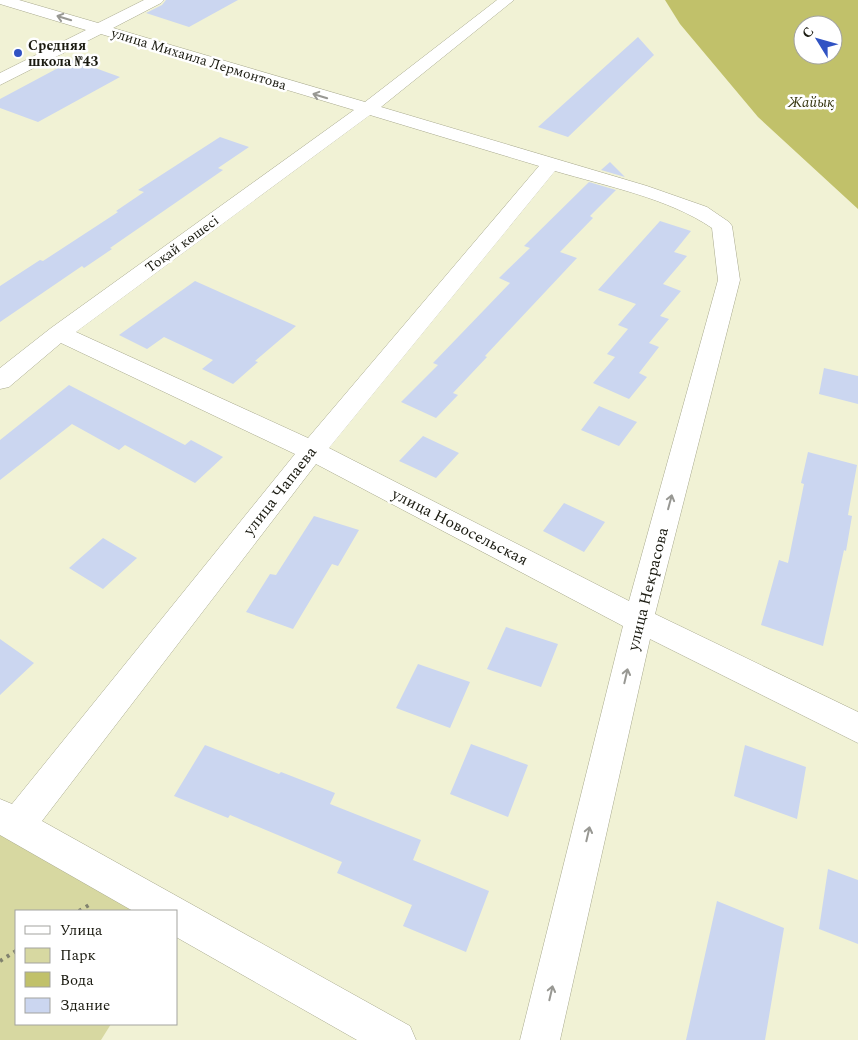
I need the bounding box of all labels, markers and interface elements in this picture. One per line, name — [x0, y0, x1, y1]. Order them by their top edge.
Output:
one-way arrow — [56, 13, 72, 22]
north arrow — [793, 15, 843, 65]
street label: улица Михаила Лермонтова — [108, 22, 289, 96]
text: С — [797, 22, 819, 43]
place label: Средняя школа №43 — [28, 35, 98, 72]
marker: Средняя школа №43 — [12, 47, 24, 59]
one-way arrow — [312, 90, 328, 100]
water label: Жайық — [787, 91, 834, 114]
street label: Тоқай көшесі — [141, 210, 223, 278]
street label: улица Чапаева — [237, 441, 323, 542]
street label: улица Новосельская — [387, 482, 532, 572]
one-way arrow — [666, 494, 675, 510]
street label: улица Некрасова — [621, 525, 675, 654]
one-way arrow — [622, 669, 631, 685]
one-way arrow — [584, 827, 593, 843]
legend — [15, 910, 178, 1025]
text: Улица — [60, 919, 103, 942]
text: Парк — [60, 944, 96, 967]
text: Вода — [60, 969, 94, 992]
one-way arrow — [547, 985, 556, 1001]
text: Здание — [60, 994, 110, 1017]

